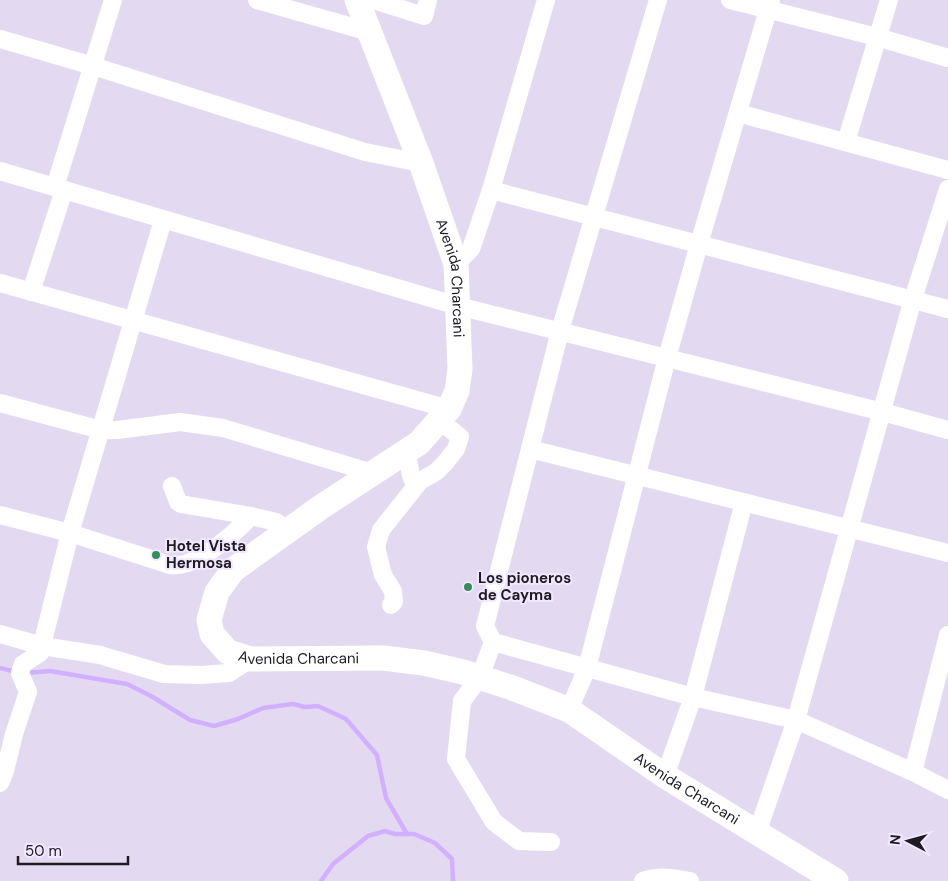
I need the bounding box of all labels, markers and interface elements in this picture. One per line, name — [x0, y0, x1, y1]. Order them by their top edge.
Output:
street label: Avenida Charcani — [431, 216, 469, 338]
place label: Hotel Vista Hermosa — [166, 536, 246, 573]
marker: Hotel Vista Hermosa — [150, 549, 162, 561]
place label: Los pioneros de Cayma — [478, 568, 571, 605]
marker: Los pioneros de Cayma — [462, 581, 474, 593]
street label: Avenida Charcani — [236, 646, 359, 669]
street label: Avenida Charcani — [630, 748, 743, 829]
north arrow — [883, 816, 933, 866]
scale bar — [18, 834, 128, 866]
text: N — [886, 834, 905, 846]
text: 50 m — [25, 841, 62, 861]

